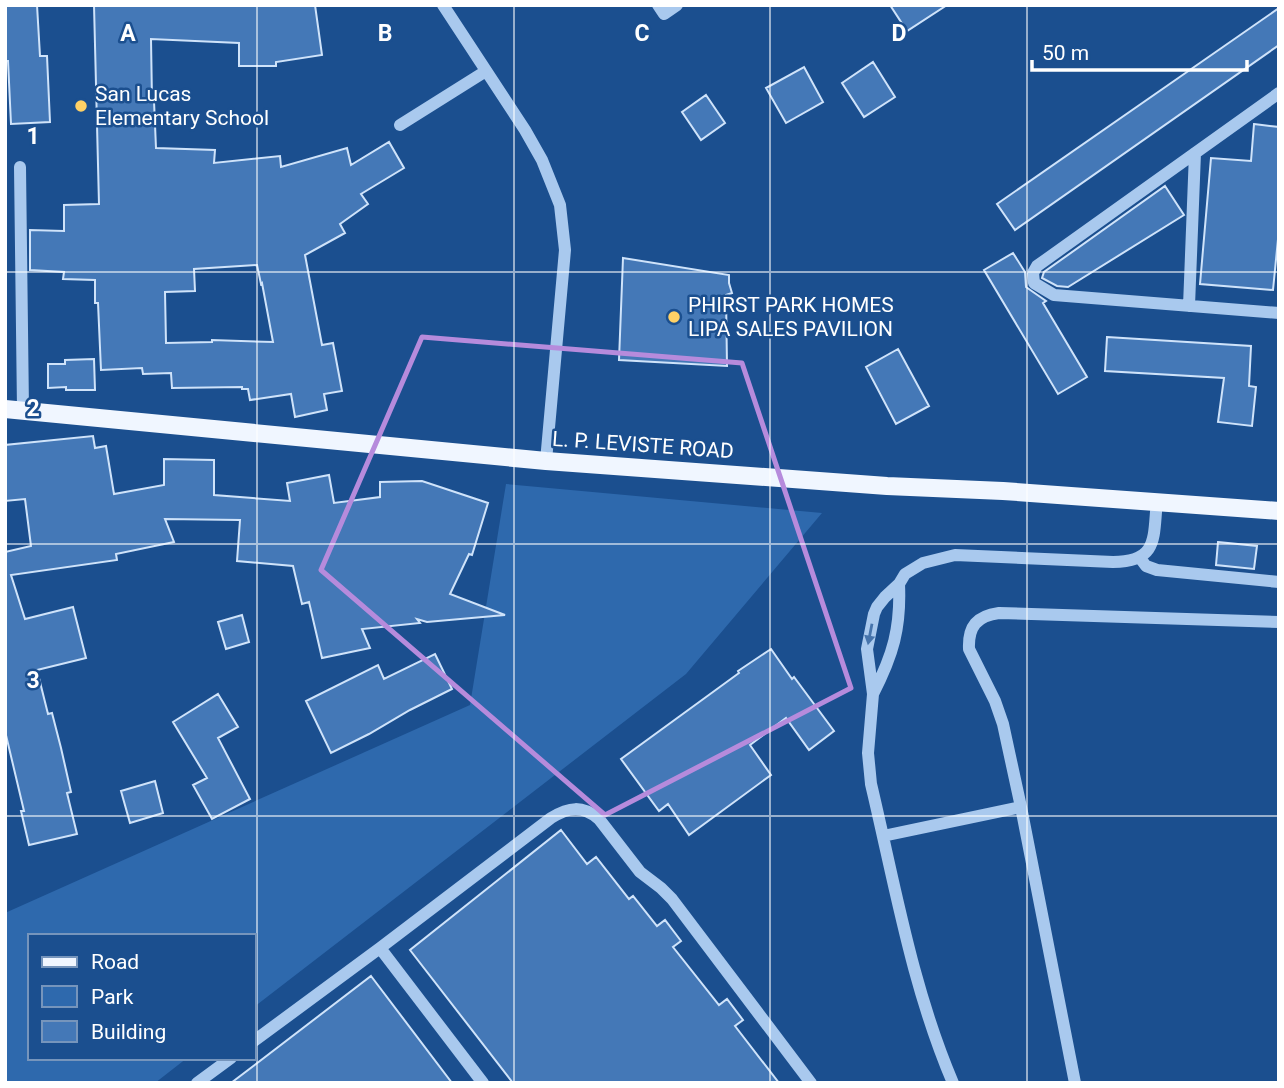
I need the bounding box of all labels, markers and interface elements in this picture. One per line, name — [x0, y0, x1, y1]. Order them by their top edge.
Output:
text: A — [120, 20, 136, 47]
text: B — [378, 20, 392, 47]
text: C — [634, 20, 650, 47]
text: D — [892, 20, 906, 47]
scale bar — [1032, 28, 1247, 72]
text: 50 m — [1042, 41, 1089, 65]
place label: San Lucas Elementary School — [95, 82, 269, 130]
marker: San Lucas Elementary School — [73, 98, 89, 114]
text: 1 — [26, 123, 40, 150]
place label: PHIRST PARK HOMES LIPA SALES PAVILION — [688, 293, 894, 341]
marker: PHIRST PARK HOMES LIPA SALES PAVILION — [666, 309, 682, 325]
text: 2 — [26, 395, 40, 422]
street label: L. P. LEVISTE ROAD — [551, 427, 735, 463]
one-way arrow — [864, 623, 875, 645]
text: 3 — [26, 667, 40, 694]
legend — [28, 934, 256, 1060]
text: Road — [91, 950, 139, 974]
text: Park — [91, 985, 134, 1009]
text: Building — [91, 1020, 166, 1044]

